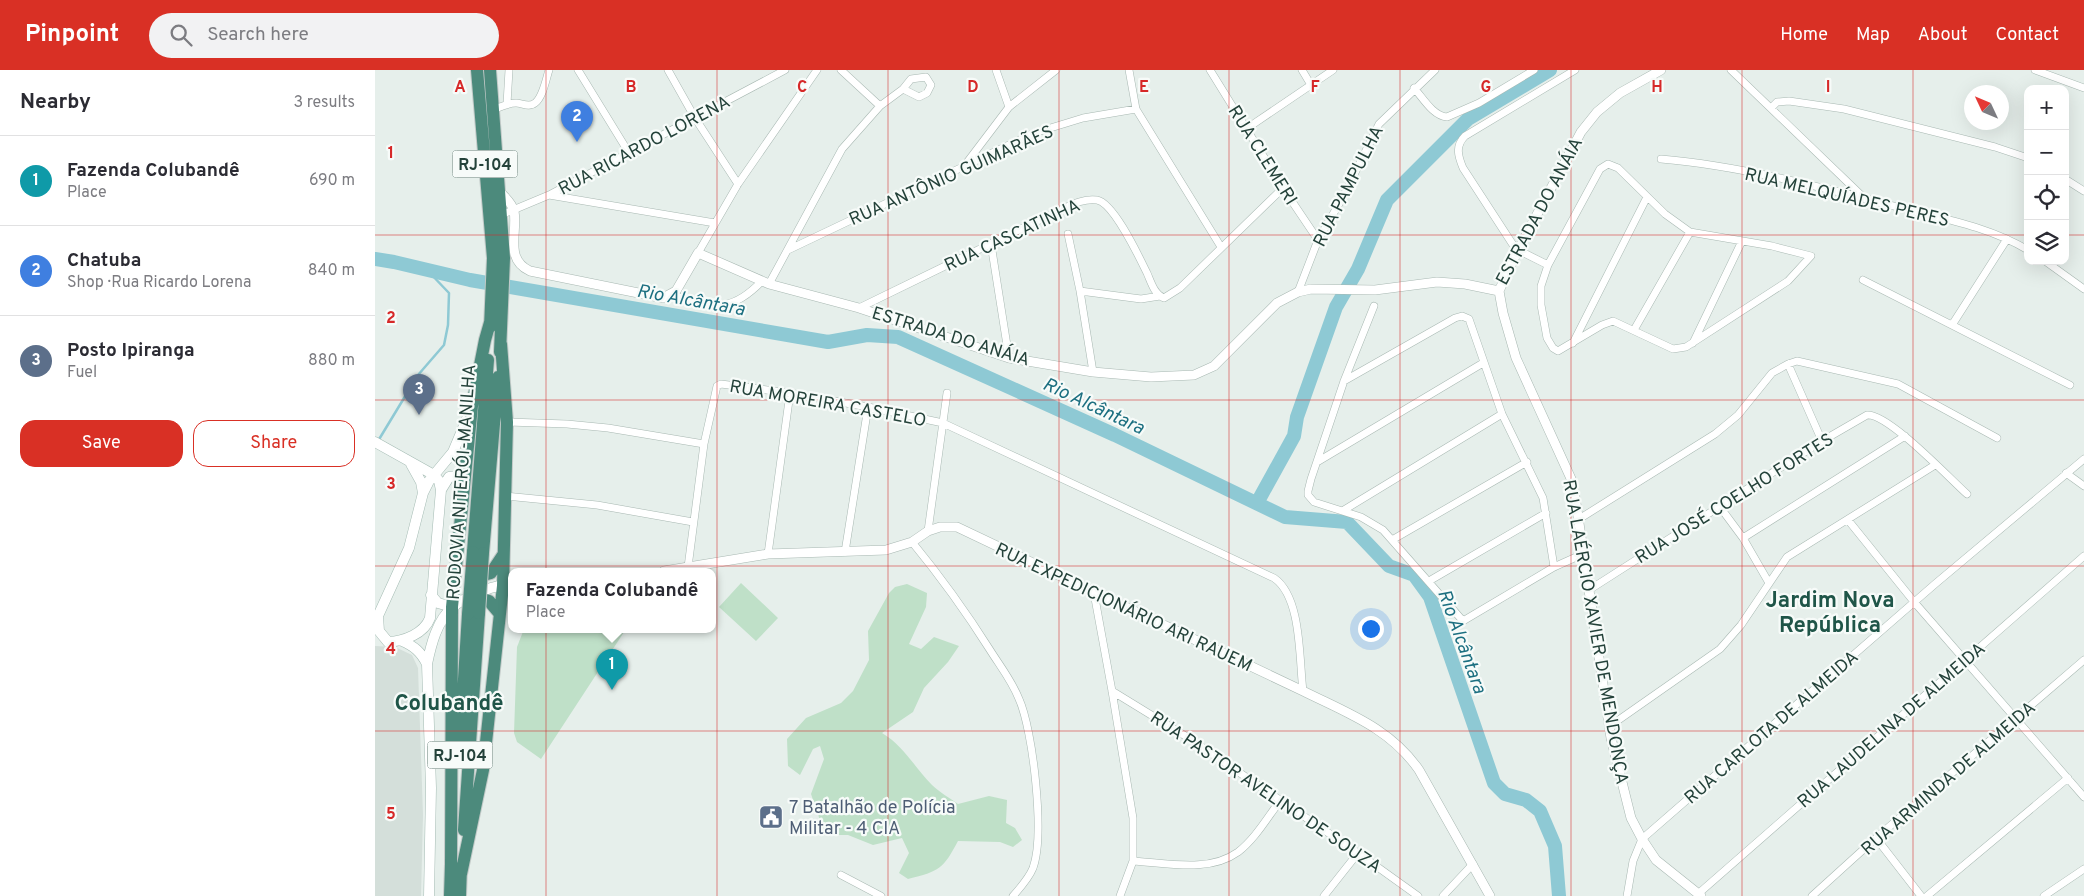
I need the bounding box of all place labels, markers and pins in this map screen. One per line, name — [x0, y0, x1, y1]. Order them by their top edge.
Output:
pin: 2 — [561, 101, 593, 142]
pin: 3 — [403, 374, 435, 415]
pin: 1 — [596, 649, 628, 690]
place label: 7 Batalhão de Polícia Militar - 4 CIA — [789, 797, 956, 841]
public building icon: 7 Batalhão de Polícia Militar - 4 CIA — [758, 804, 784, 830]

